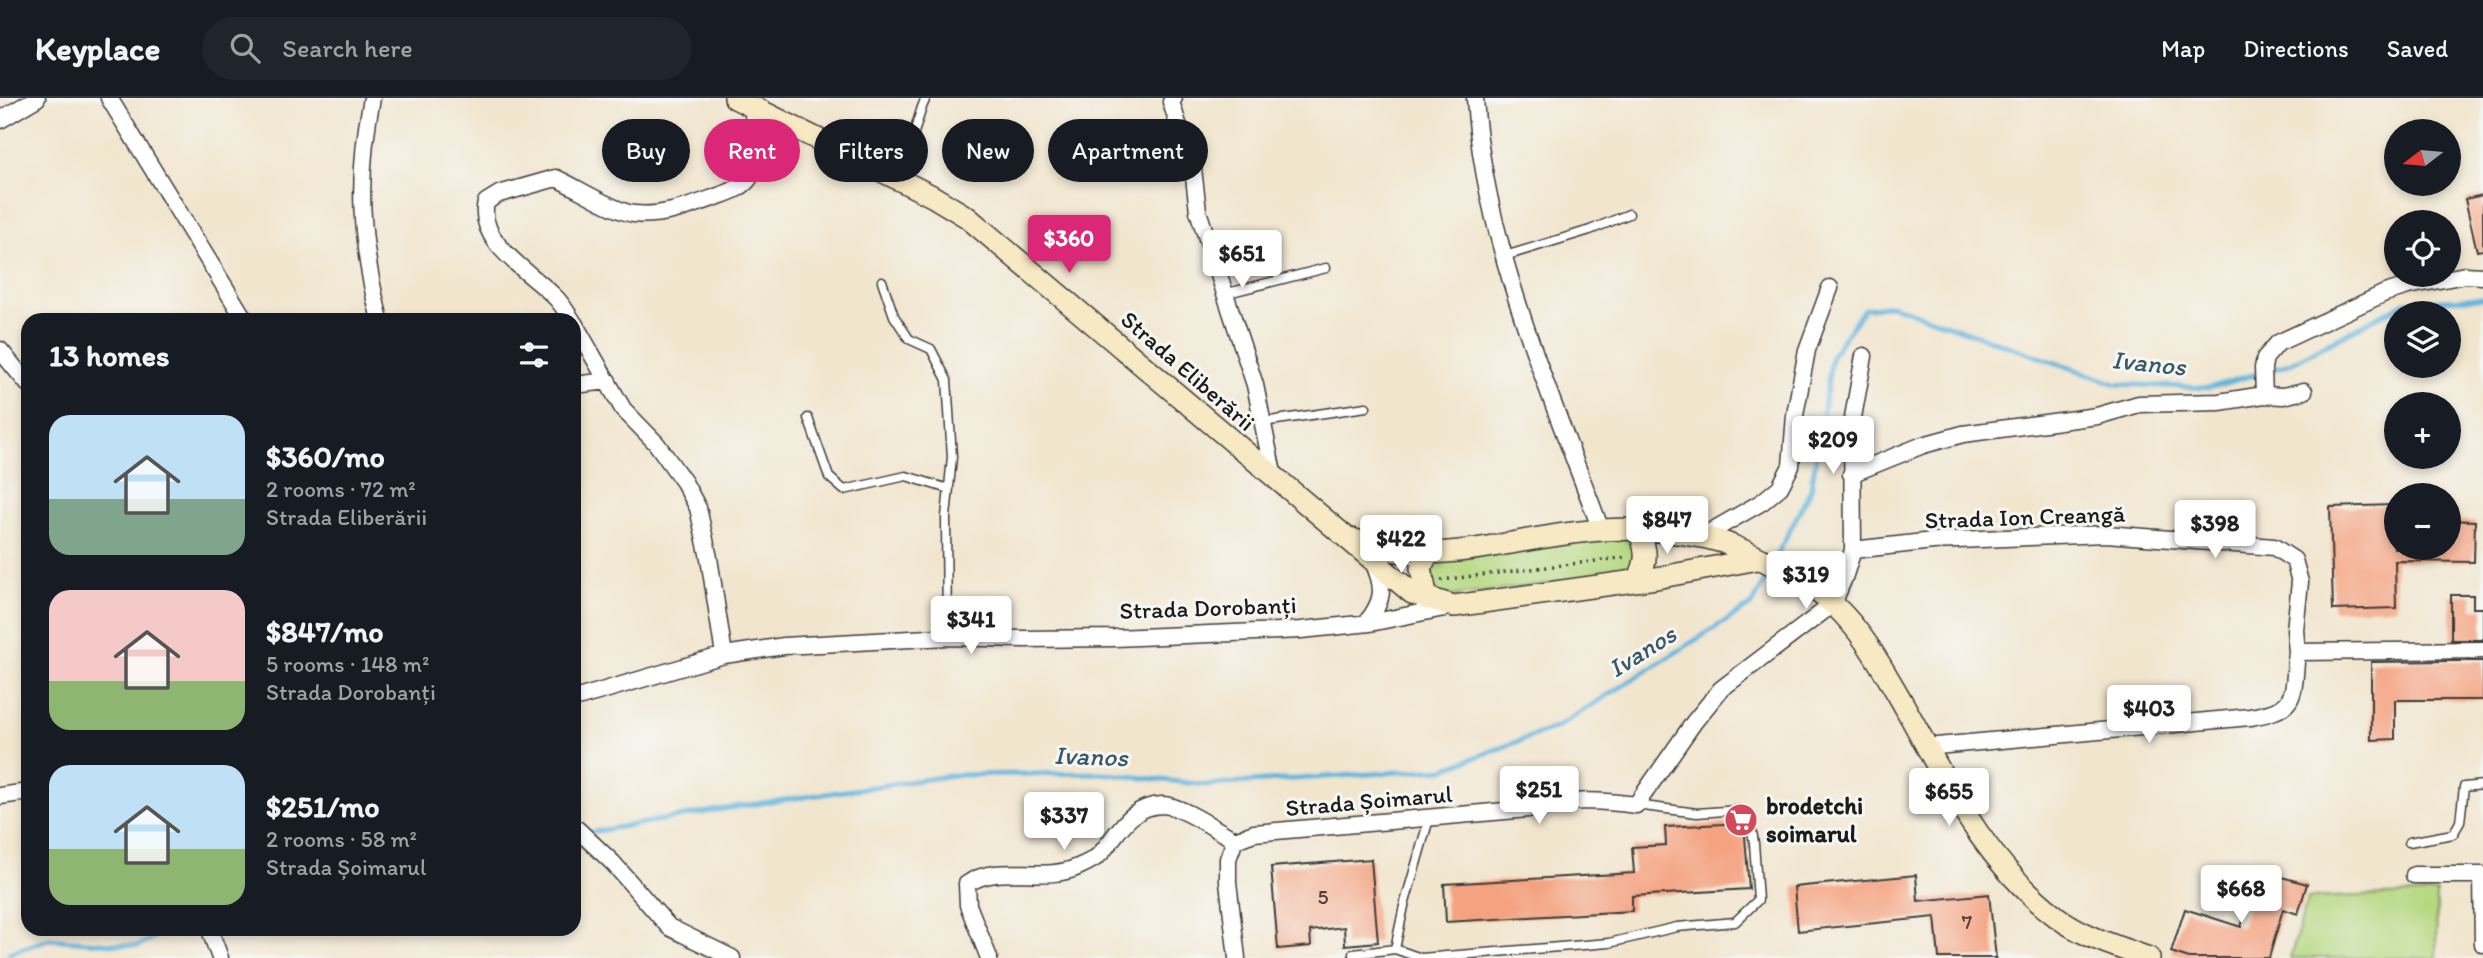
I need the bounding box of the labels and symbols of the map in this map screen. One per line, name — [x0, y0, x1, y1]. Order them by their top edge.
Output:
north arrow — [2384, 119, 2460, 196]
pin: $360 — [1028, 216, 1110, 275]
pin: $651 — [1201, 230, 1283, 290]
street label: Strada Eliberării — [1115, 305, 1261, 437]
water label: Ivanos — [2111, 343, 2189, 383]
pin: $209 — [1792, 416, 1874, 476]
pin: $847 — [1626, 496, 1708, 556]
street label: Strada Ion Creangă — [1924, 498, 2126, 534]
pin: $398 — [2174, 500, 2256, 560]
pin: $422 — [1360, 516, 1442, 575]
pin: $319 — [1765, 552, 1847, 611]
street label: Strada Dorobanți — [1119, 590, 1297, 625]
pin: $341 — [930, 596, 1012, 656]
water label: Ivanos — [1602, 617, 1683, 684]
pin: $403 — [2108, 686, 2190, 745]
water label: Ivanos — [1054, 739, 1130, 773]
pin: $251 — [1498, 766, 1580, 826]
pin: $655 — [1908, 768, 1990, 828]
street label: Strada Șoimarul — [1284, 779, 1454, 822]
place label: brodetchi soimarul — [1766, 791, 1863, 848]
pin: $337 — [1023, 792, 1105, 852]
supermarket icon: brodetchi soimarul — [1722, 801, 1760, 839]
pin: $668 — [2200, 866, 2282, 925]
house number: 5 — [1317, 884, 1329, 909]
house number: 7 — [1962, 909, 1972, 934]

